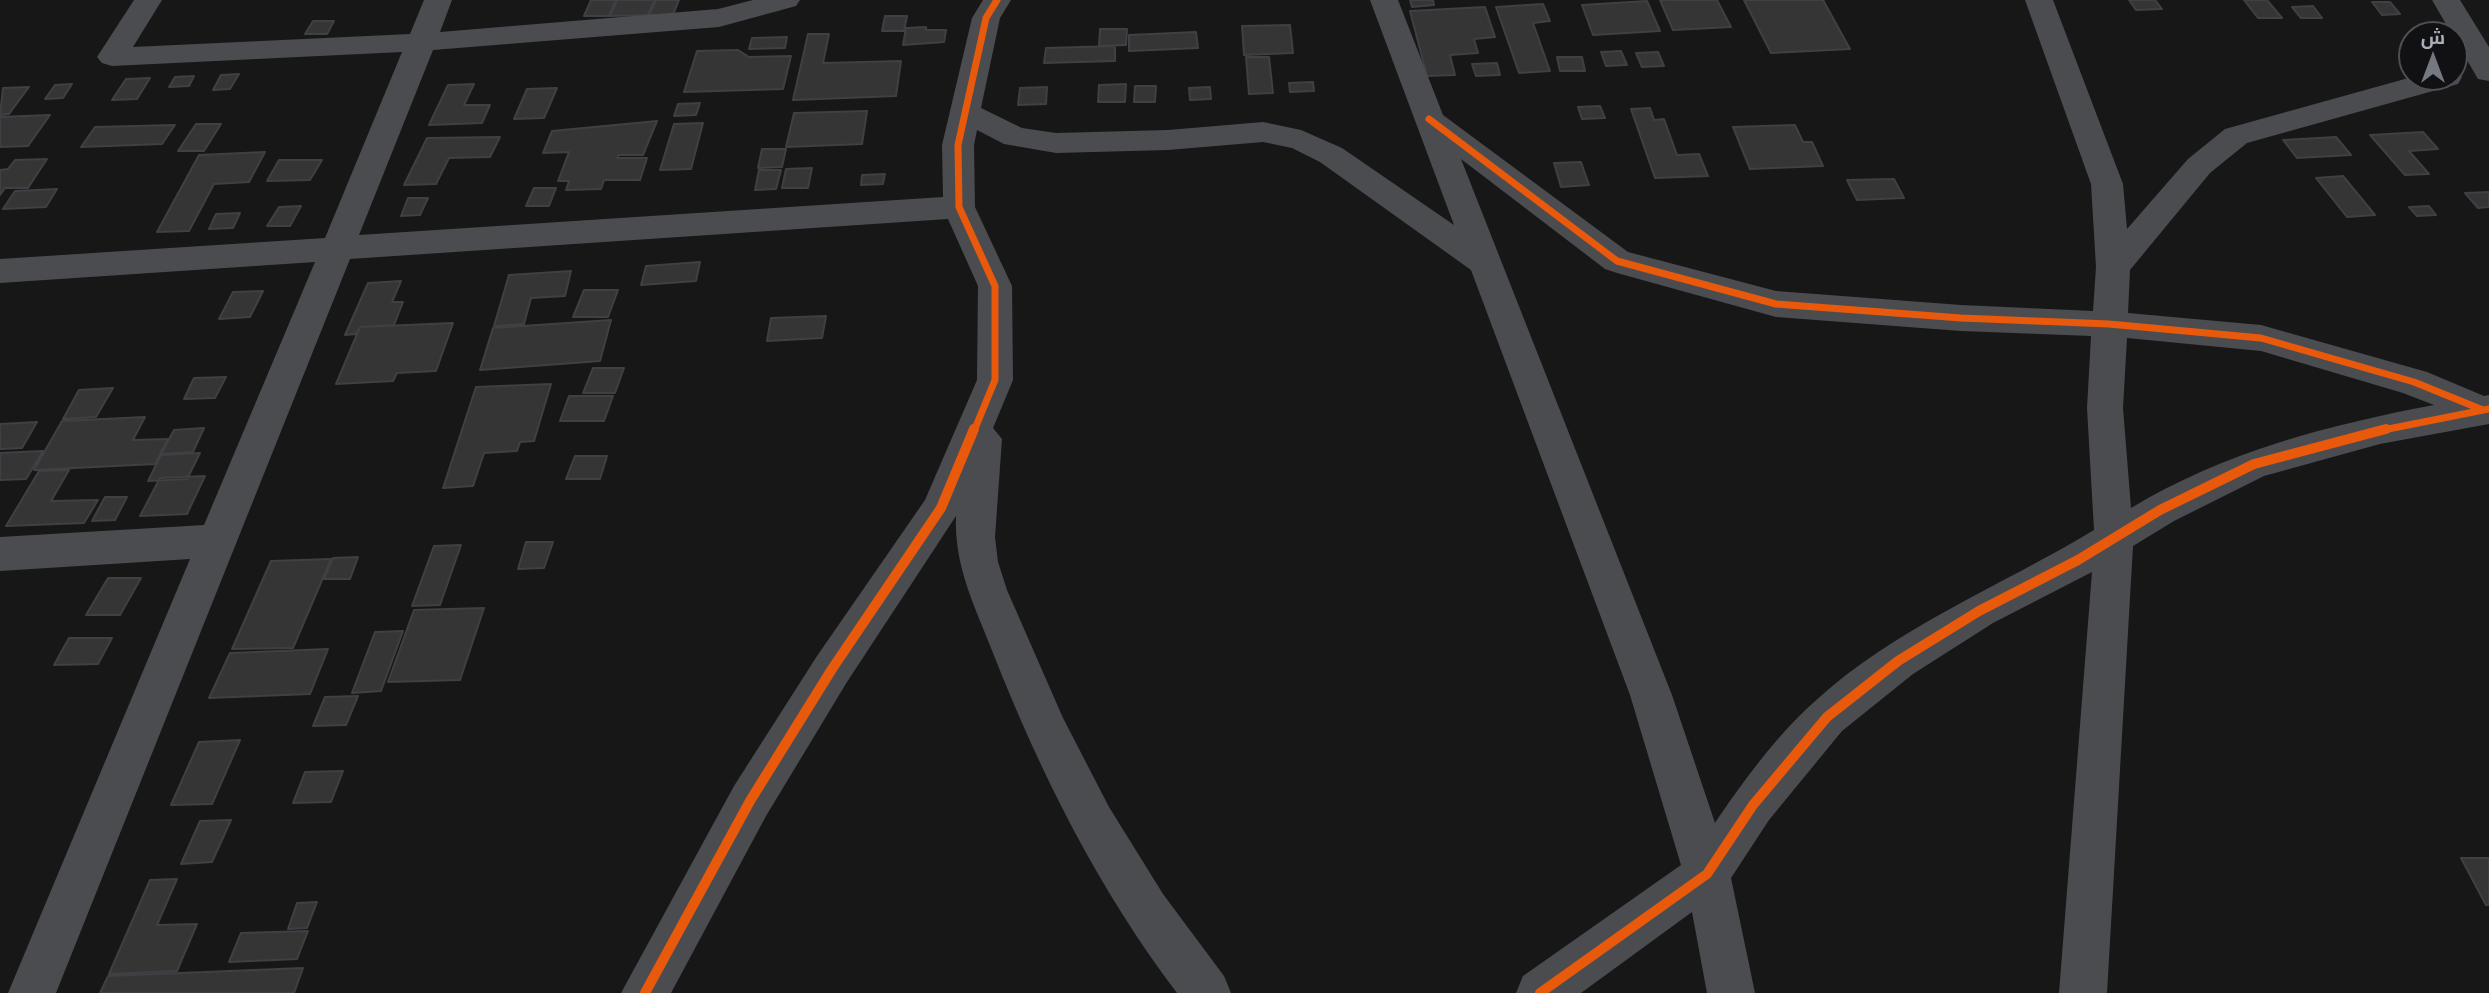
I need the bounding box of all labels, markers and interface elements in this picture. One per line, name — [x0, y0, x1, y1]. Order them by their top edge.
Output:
north arrow — [2398, 21, 2468, 91]
text: ش — [2421, 25, 2445, 49]

